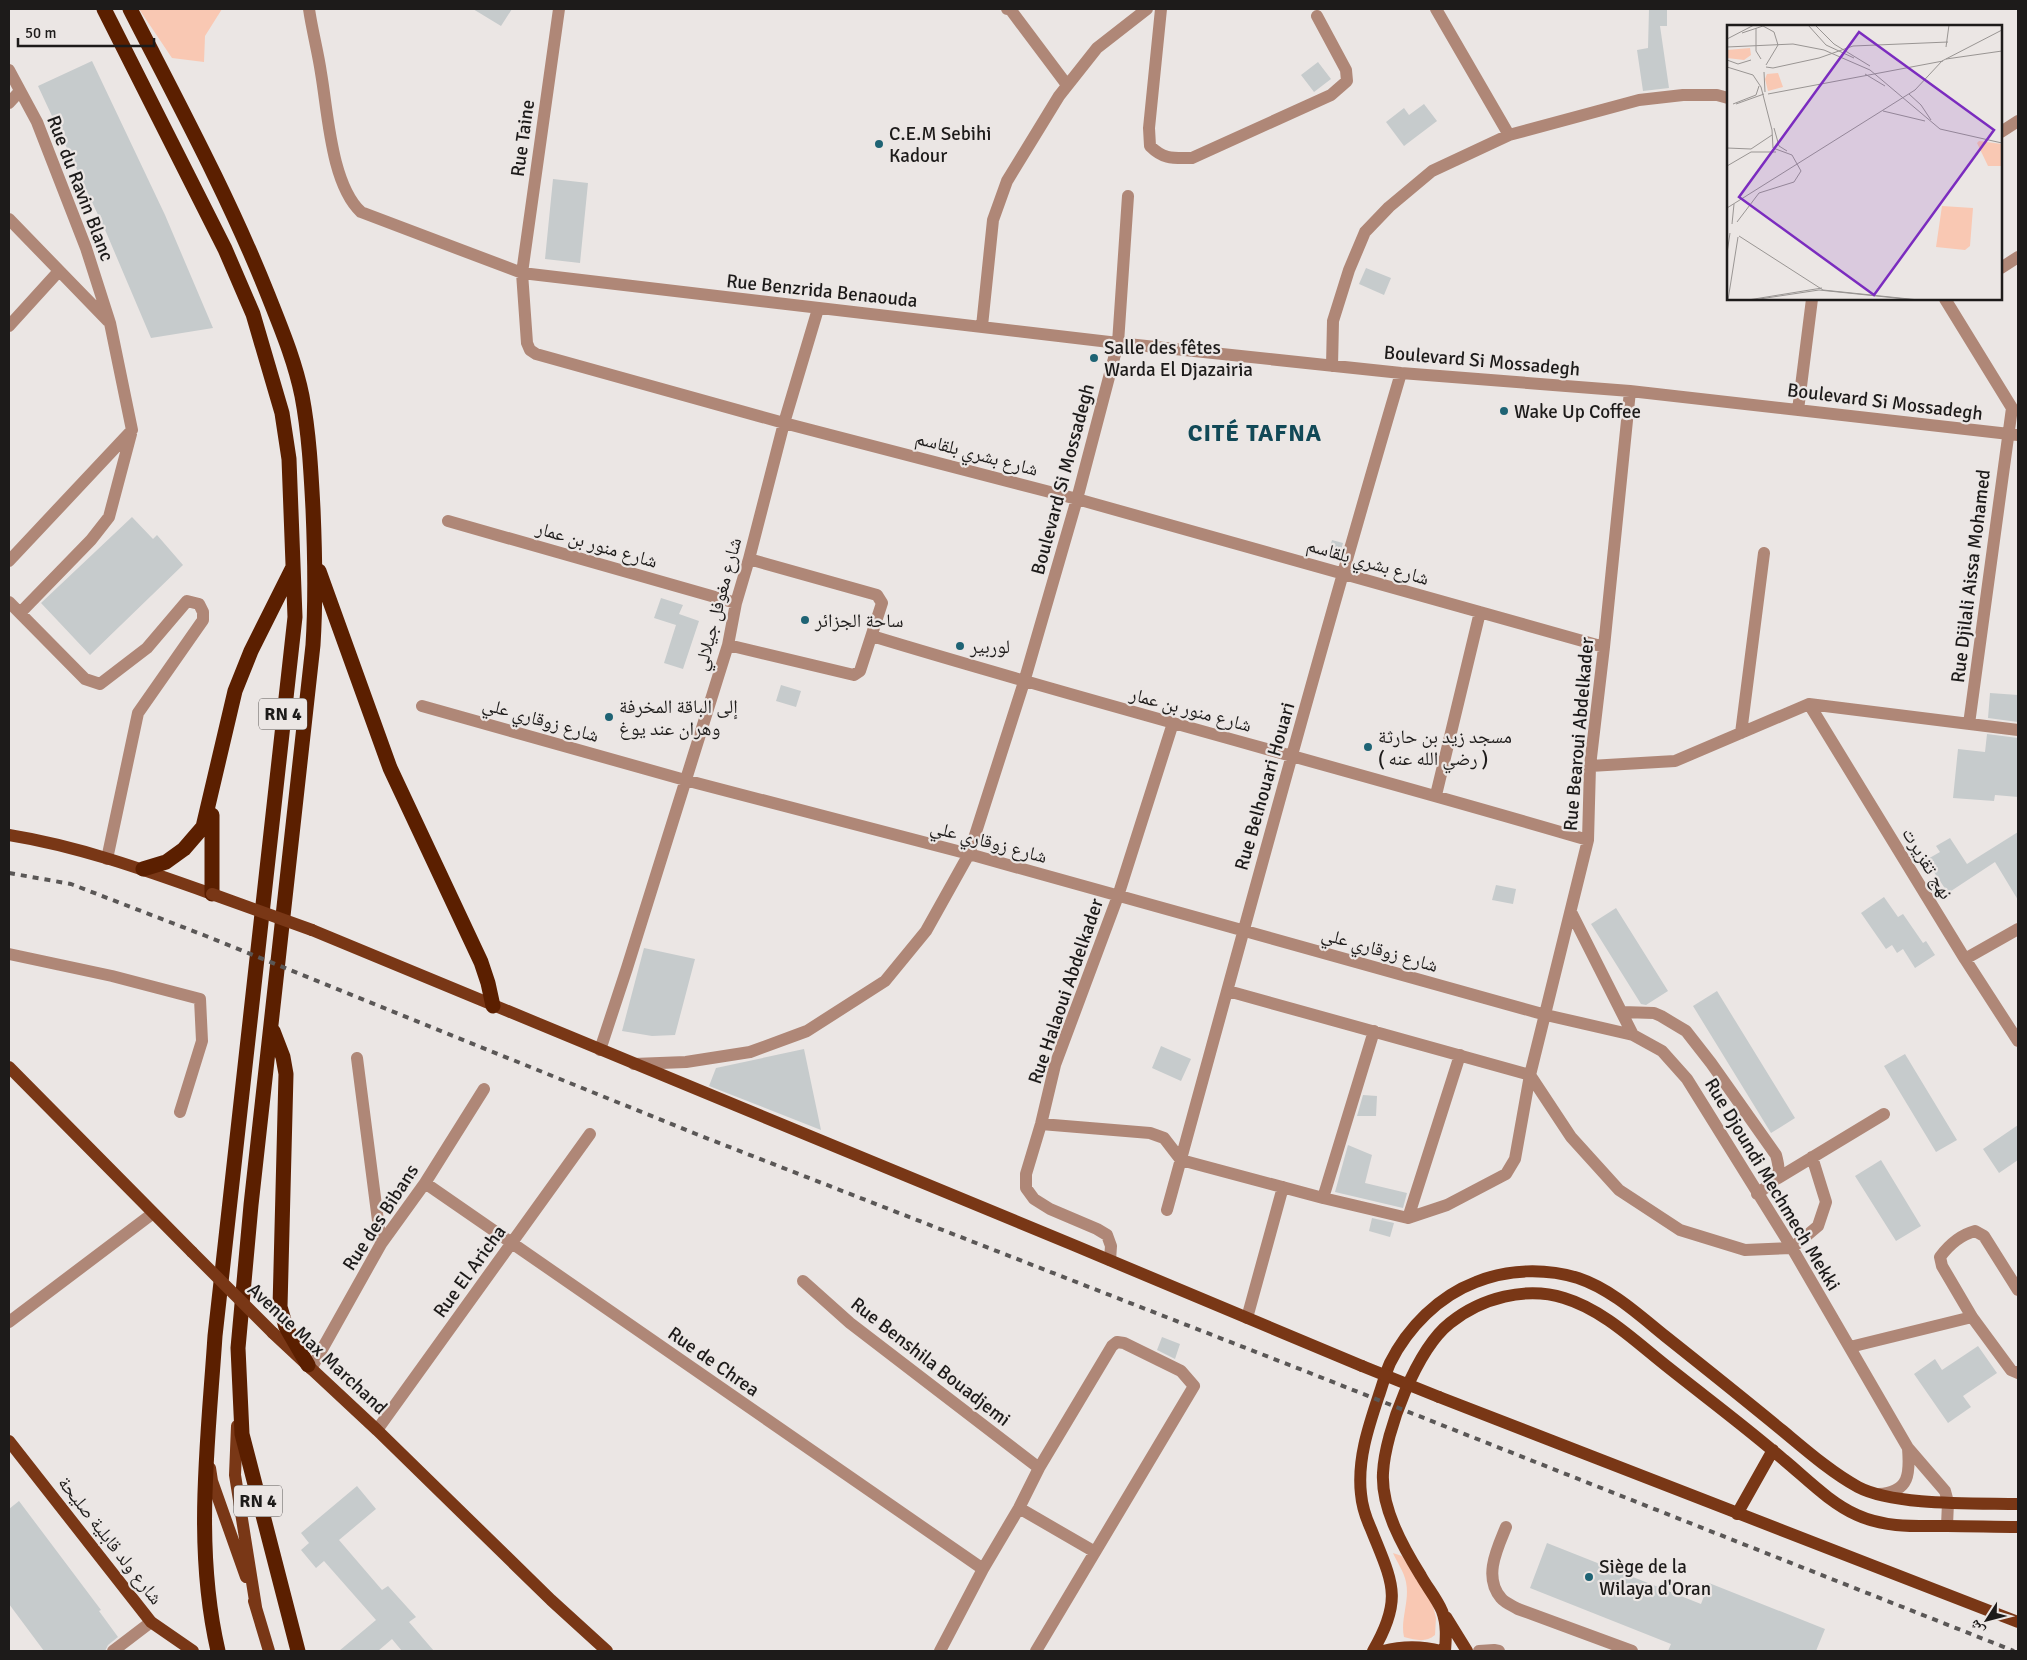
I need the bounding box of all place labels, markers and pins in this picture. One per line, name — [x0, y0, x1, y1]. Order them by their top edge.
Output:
place label: C.E.M Sebihi Kadour — [889, 122, 991, 168]
marker: C.E.M Sebihi Kadour — [873, 138, 885, 150]
place label: Salle des fêtes Warda El Djazairia — [1104, 336, 1253, 382]
marker: Salle des fêtes Warda El Djazairia — [1088, 352, 1100, 364]
place label: Wake Up Coffee — [1514, 400, 1641, 424]
marker: Wake Up Coffee — [1498, 405, 1510, 417]
place label: ساحة الجزائر — [814, 609, 903, 633]
marker: ساحة الجزائر — [799, 614, 811, 626]
place label: لوربير — [969, 635, 1010, 659]
marker: لوربير — [954, 640, 966, 652]
place label: إلى الباقة المخرفة وهران عند يوغ — [619, 695, 738, 741]
marker: إلى الباقة المخرفة وهران عند يوغ — [603, 711, 615, 723]
place label: مسجد زيد بن حارثة ( رضي الله عنه ) — [1378, 725, 1512, 774]
marker: مسجد زيد بن حارثة ( رضي الله عنه ) — [1362, 741, 1374, 753]
place label: Siège de la Wilaya d'Oran — [1599, 1555, 1711, 1601]
marker: Siège de la Wilaya d'Oran — [1583, 1571, 1595, 1583]

